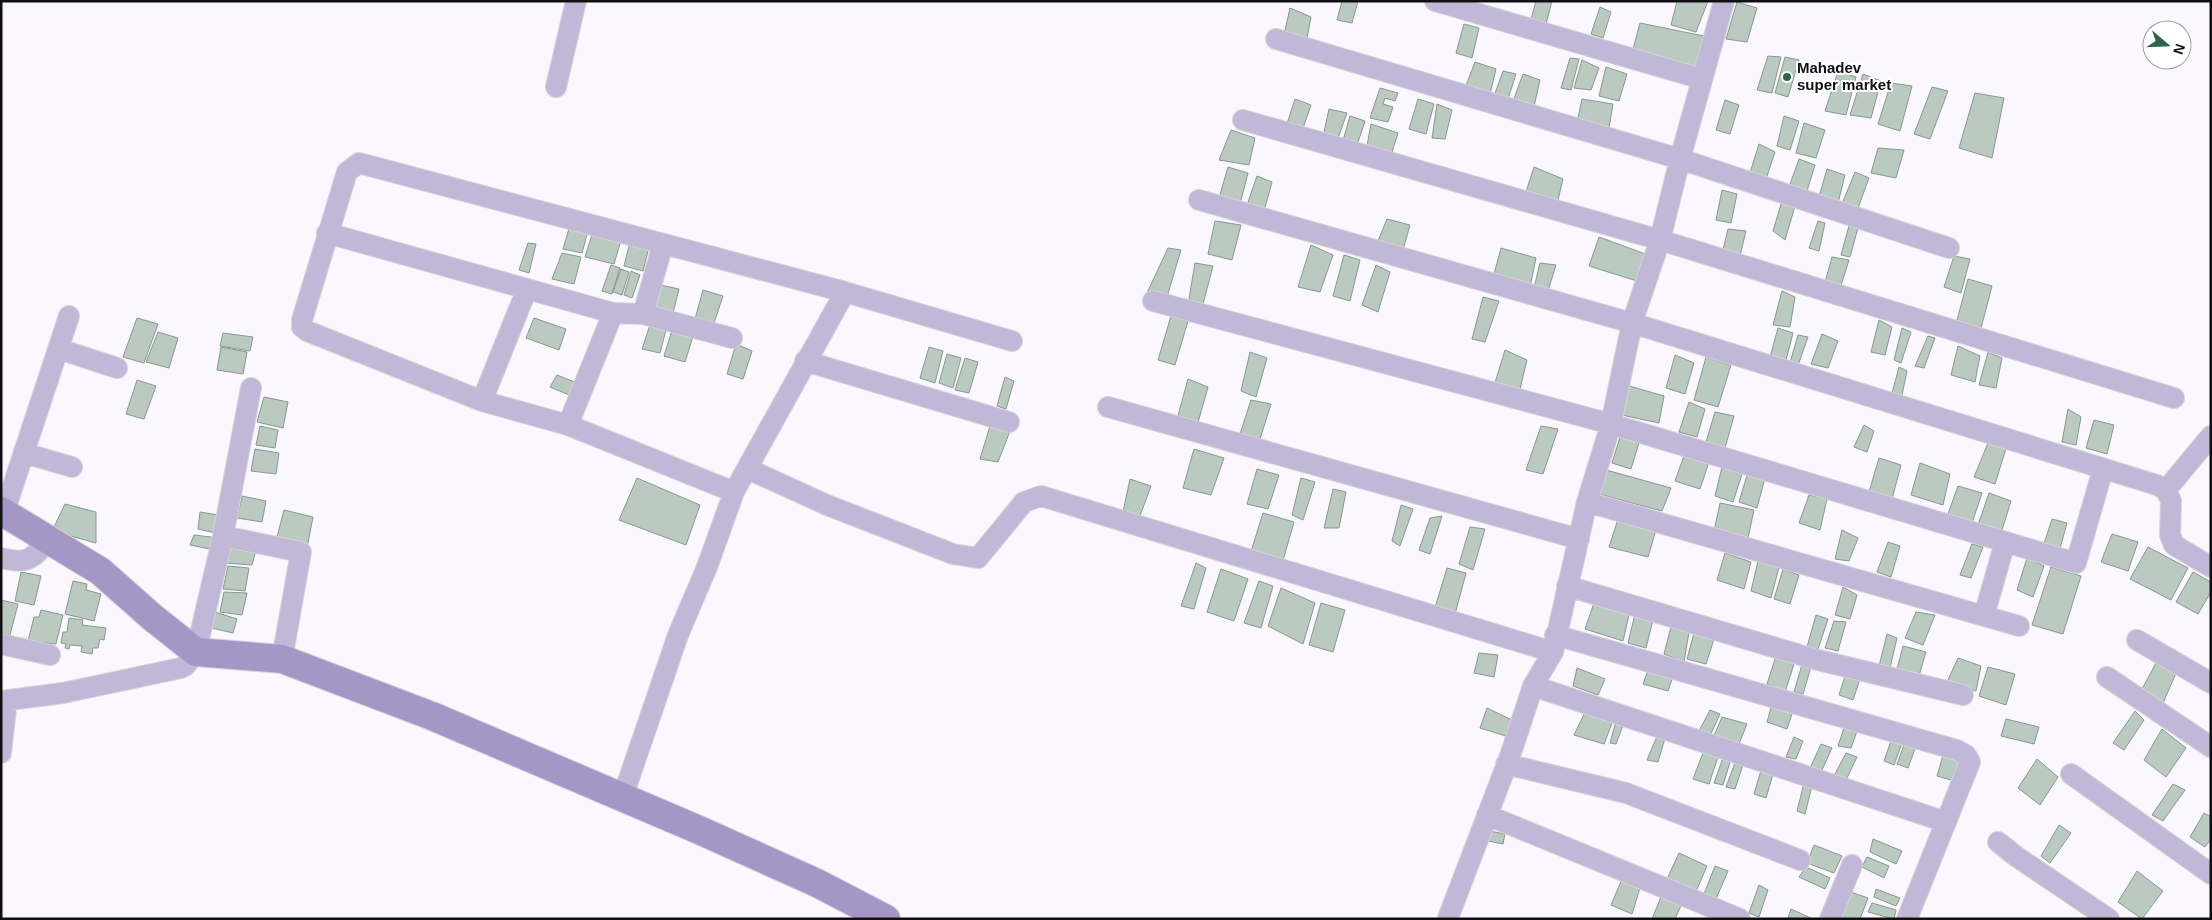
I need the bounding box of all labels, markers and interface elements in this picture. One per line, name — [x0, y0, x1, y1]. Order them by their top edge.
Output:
north arrow — [2142, 20, 2192, 70]
text: N — [2170, 42, 2189, 57]
place label: Mahadev super market — [1797, 59, 1891, 93]
marker: Mahadev super market — [1781, 71, 1793, 83]

